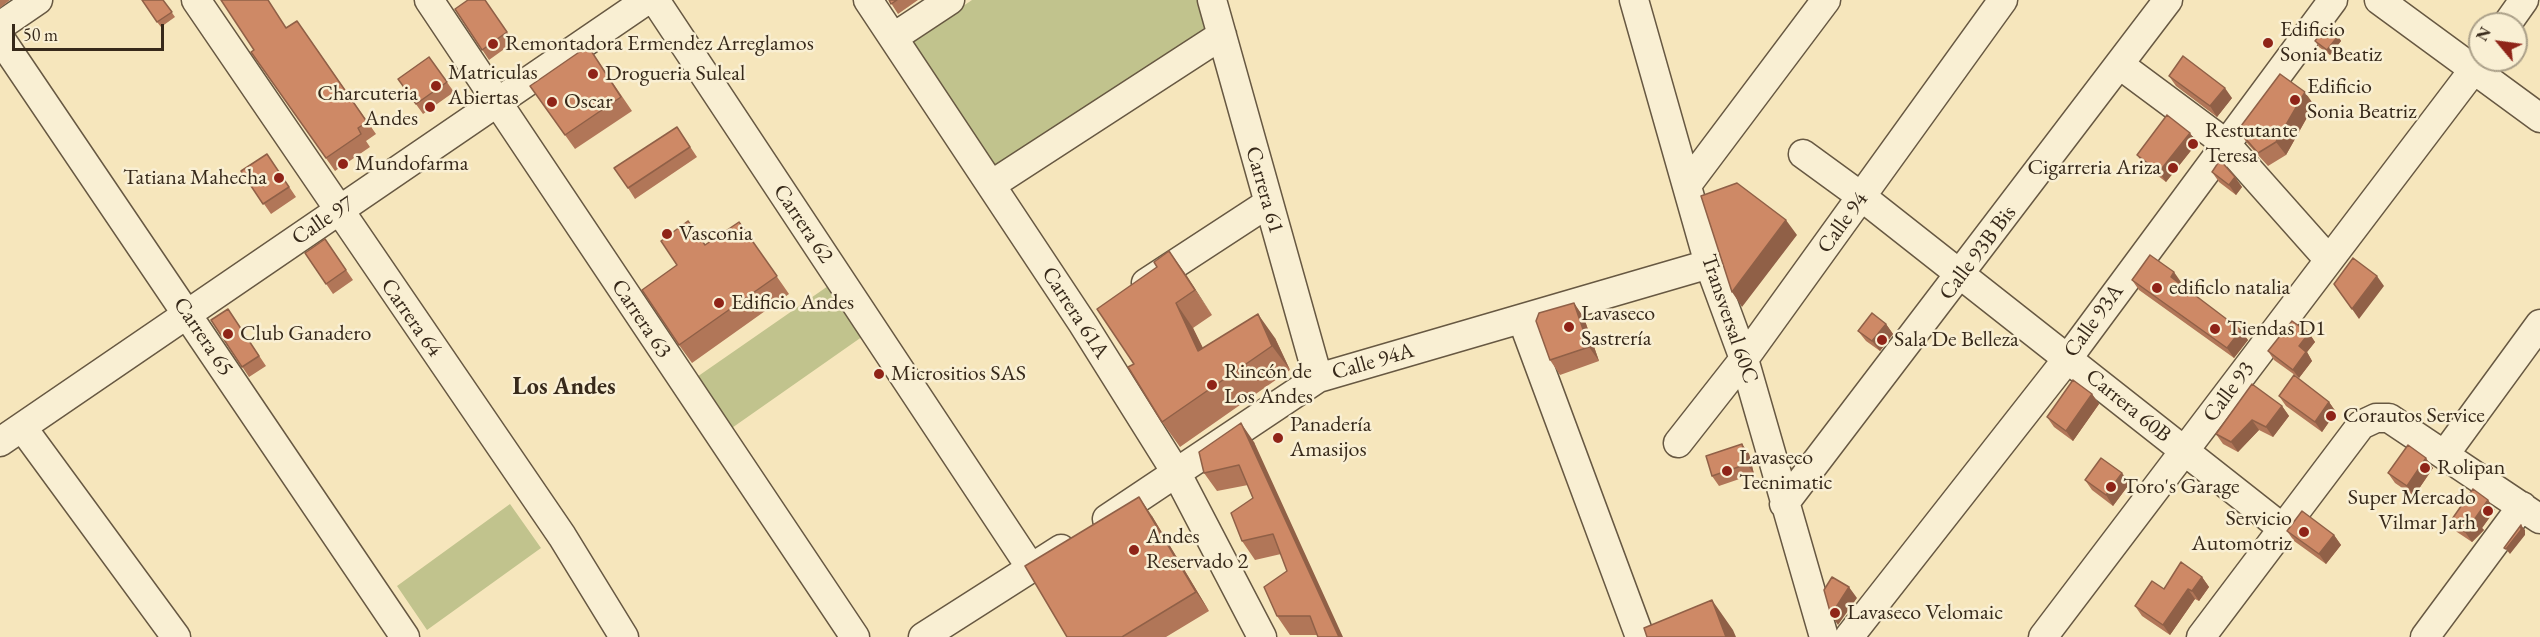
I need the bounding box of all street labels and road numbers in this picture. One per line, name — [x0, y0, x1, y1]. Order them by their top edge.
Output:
street label: Carrera 61 — [1239, 143, 1289, 237]
street label: Carrera 62 — [767, 180, 839, 268]
street label: Calle 94 — [1812, 187, 1874, 259]
street label: Calle 97 — [287, 191, 359, 251]
street label: Calle 93B Bis — [1934, 200, 2022, 306]
street label: Transversal 60C — [1695, 251, 1763, 387]
street label: Carrera 61A — [1035, 262, 1115, 364]
street label: Carrera 64 — [375, 274, 447, 362]
street label: Carrera 63 — [605, 275, 677, 363]
street label: Calle 93A — [2059, 279, 2129, 363]
street label: Carrera 65 — [167, 293, 239, 381]
street label: Calle 94A — [1329, 338, 1417, 386]
street label: Calle 93 — [2198, 356, 2260, 428]
street label: Carrera 60B — [2080, 364, 2176, 448]

